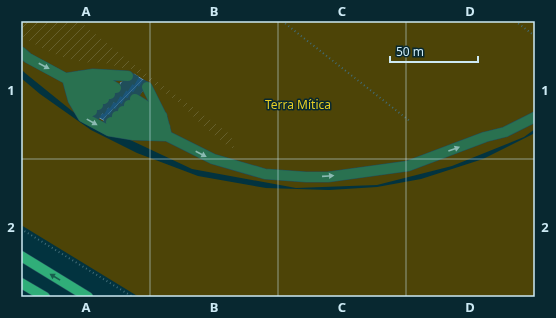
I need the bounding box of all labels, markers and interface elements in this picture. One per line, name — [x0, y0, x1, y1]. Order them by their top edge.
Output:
text: A — [82, 2, 91, 20]
text: B — [210, 2, 218, 20]
text: C — [338, 2, 346, 20]
text: D — [465, 2, 475, 20]
scale bar — [390, 38, 478, 64]
text: 50 m — [396, 43, 424, 60]
one-way arrow — [38, 63, 50, 69]
text: 1 — [7, 81, 15, 99]
text: 1 — [541, 81, 549, 99]
park label: Terra Mítica — [265, 96, 331, 113]
one-way arrow — [86, 119, 98, 126]
one-way arrow — [448, 146, 460, 152]
one-way arrow — [196, 150, 207, 157]
one-way arrow — [322, 173, 334, 180]
text: 2 — [7, 218, 15, 236]
text: 2 — [541, 218, 549, 236]
one-way arrow — [49, 273, 61, 280]
text: A — [82, 298, 91, 316]
text: B — [210, 298, 218, 316]
text: C — [338, 298, 346, 316]
text: D — [465, 298, 475, 316]

